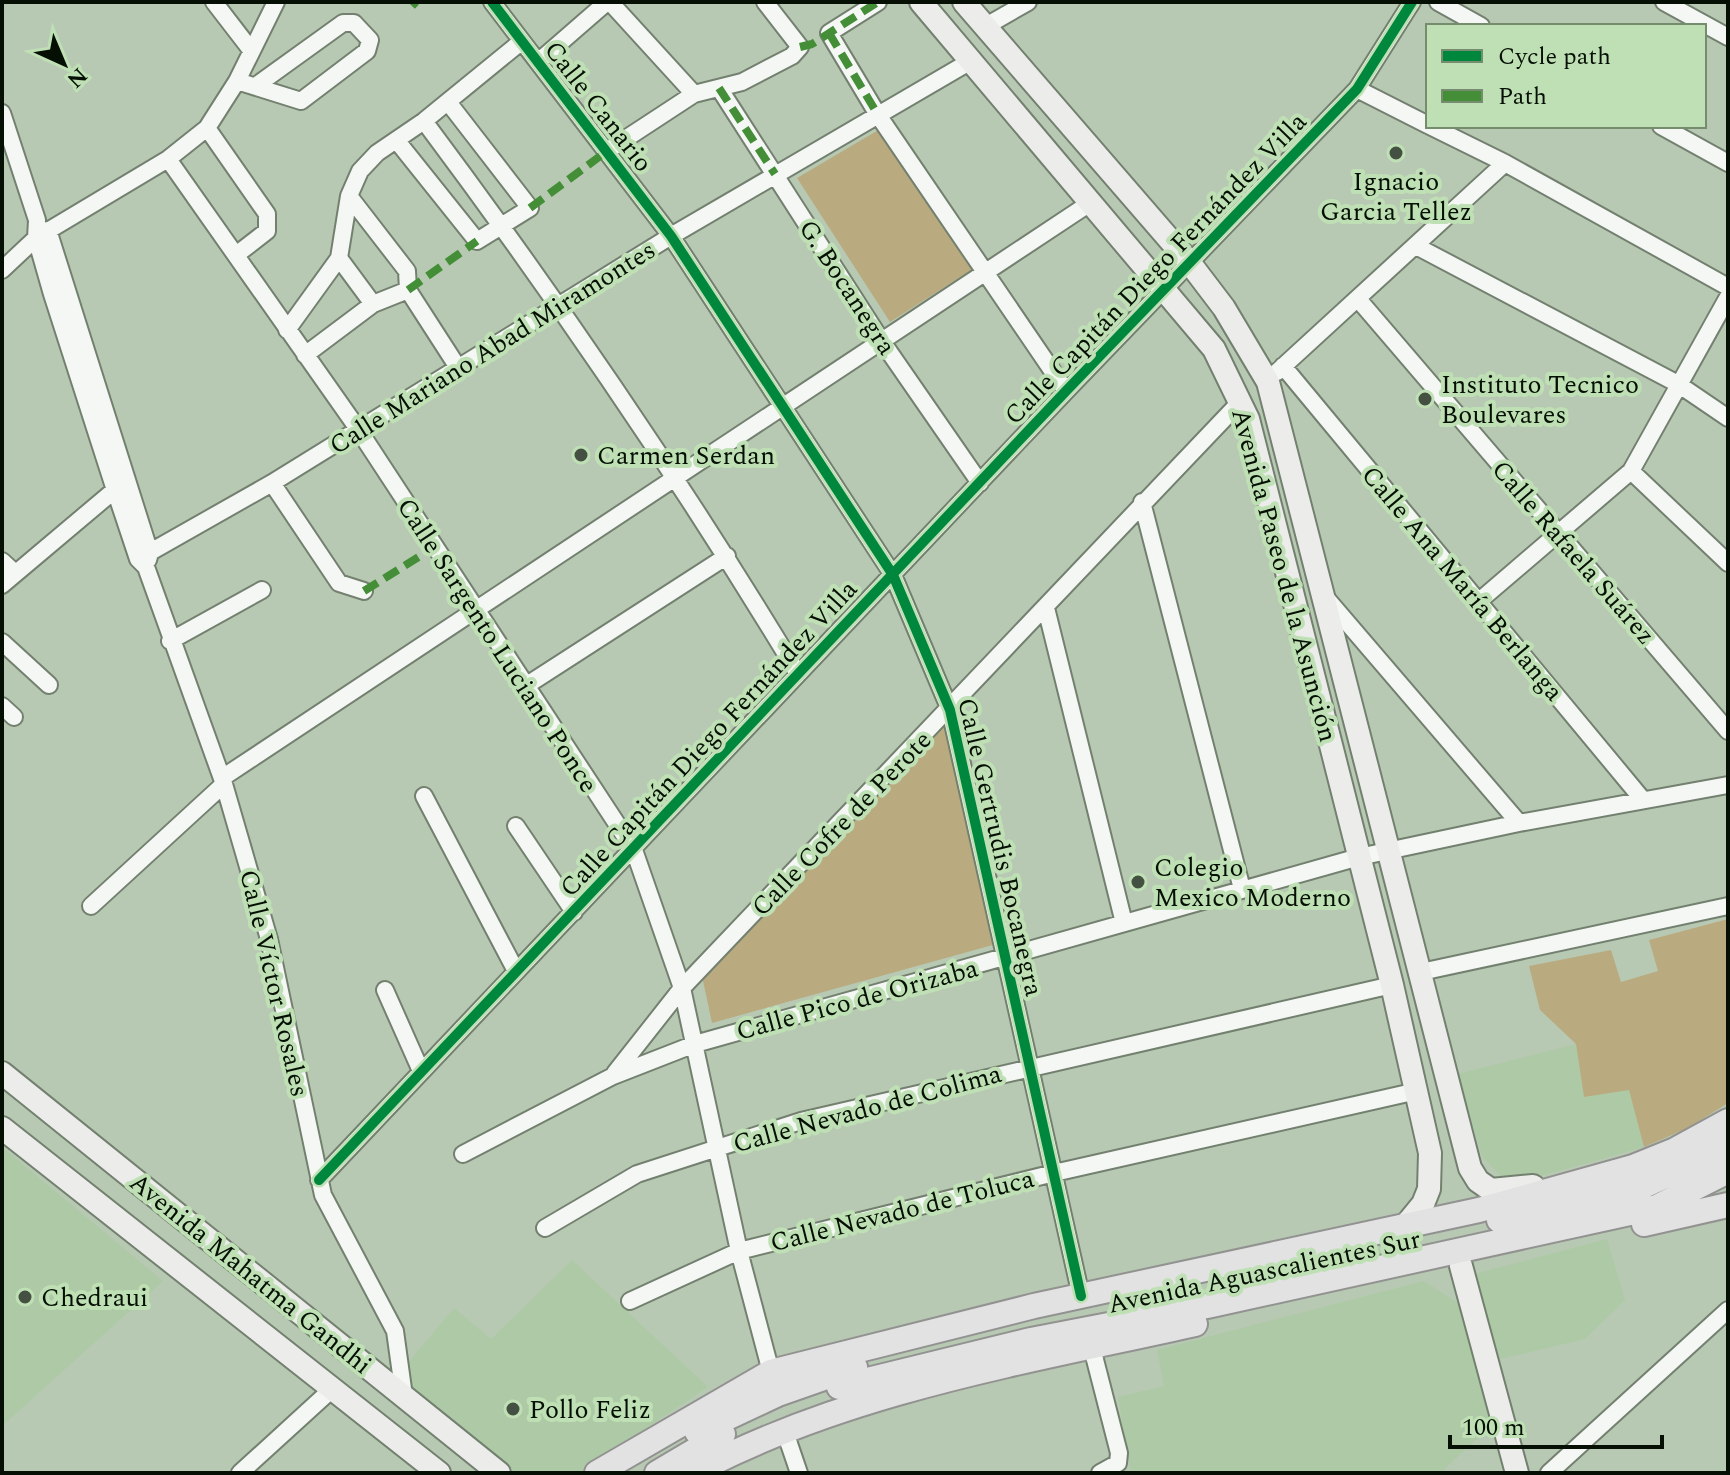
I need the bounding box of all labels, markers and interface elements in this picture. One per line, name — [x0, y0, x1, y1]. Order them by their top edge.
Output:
north arrow — [24, 24, 104, 104]
legend — [1426, 24, 1706, 128]
street label: Calle Canario — [534, 32, 662, 181]
text: Cycle path — [1498, 39, 1611, 75]
text: N — [59, 59, 95, 95]
text: Path — [1498, 79, 1547, 115]
street label: Calle Capitán Diego Fernández Villa — [995, 103, 1317, 434]
marker: Ignacio Garcia Tellez — [1387, 144, 1405, 162]
place label: Ignacio Garcia Tellez — [1320, 162, 1472, 232]
street label: G. Bocanegra — [788, 212, 906, 364]
street label: Calle Mariano Abad Miramontes — [321, 231, 664, 465]
place label: Instituto Tecnico Boulevares — [1441, 365, 1639, 435]
marker: Instituto Tecnico Boulevares — [1416, 390, 1434, 408]
street label: Avenida Paseo de la Asunción — [1220, 404, 1348, 747]
place label: Carmen Serdan — [597, 436, 775, 476]
marker: Carmen Serdan — [572, 446, 590, 464]
street label: Calle Rafaela Suárez — [1482, 451, 1665, 654]
street label: Calle Ana María Berlanga — [1351, 457, 1573, 711]
street label: Calle Sargento Luciano Ponce — [386, 490, 608, 801]
street label: Calle Capitán Diego Fernández Villa — [550, 571, 867, 907]
street label: Calle Gertrudis Bocanegra — [946, 694, 1054, 1001]
street label: Calle Cofre de Perote — [742, 722, 941, 926]
place label: Colegio Mexico Moderno — [1154, 848, 1351, 918]
street label: Calle Víctor Rosales — [228, 866, 320, 1101]
marker: Colegio Mexico Moderno — [1129, 873, 1147, 891]
street label: Calle Pico de Orizaba — [732, 948, 983, 1052]
street label: Calle Nevado de Colima — [728, 1054, 1006, 1164]
street label: Calle Nevado de Toluca — [766, 1159, 1039, 1263]
street label: Avenida Mahatma Gandhi — [120, 1163, 380, 1384]
street label: Avenida Aguascalientes Sur — [1104, 1219, 1424, 1325]
place label: Chedraui — [41, 1278, 148, 1318]
marker: Chedraui — [16, 1288, 34, 1306]
place label: Pollo Feliz — [529, 1390, 651, 1430]
scale bar — [1450, 1399, 1662, 1449]
marker: Pollo Feliz — [504, 1400, 522, 1418]
text: 100 m — [1462, 1410, 1525, 1446]

